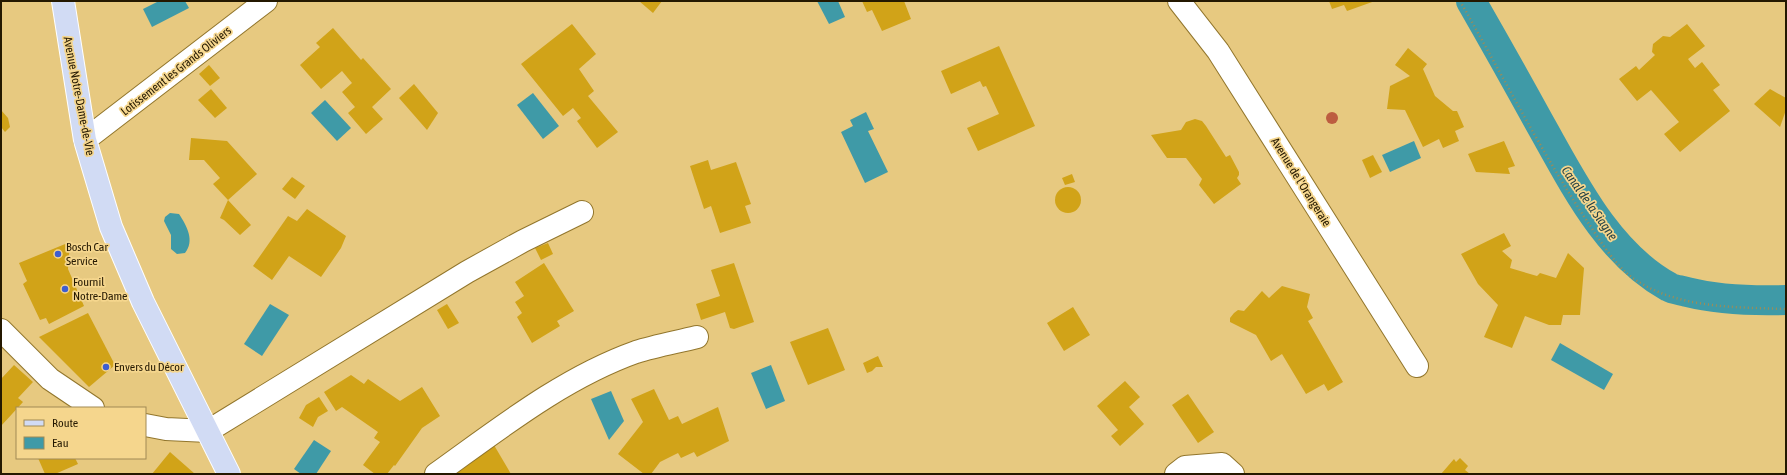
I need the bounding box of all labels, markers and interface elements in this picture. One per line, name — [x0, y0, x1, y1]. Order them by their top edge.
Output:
street label: Lotissement les Grands Oliviers — [118, 24, 234, 118]
street label: Avenue Notre-Dame-de-Vie — [61, 35, 97, 157]
street label: Avenue de l'Orangeraie — [1268, 135, 1334, 229]
water label: Canal de la Siagne — [1558, 163, 1621, 243]
place label: Bosch Car Service — [66, 240, 108, 268]
marker: Bosch Car Service — [53, 249, 63, 259]
place label: Fournil Notre-Dame — [73, 275, 128, 303]
marker: Fournil Notre-Dame — [60, 284, 70, 294]
place label: Envers du Décor — [114, 360, 184, 374]
marker: Envers du Décor — [101, 362, 111, 372]
legend — [16, 407, 146, 459]
text: Route — [52, 416, 78, 430]
text: Eau — [52, 436, 69, 450]

